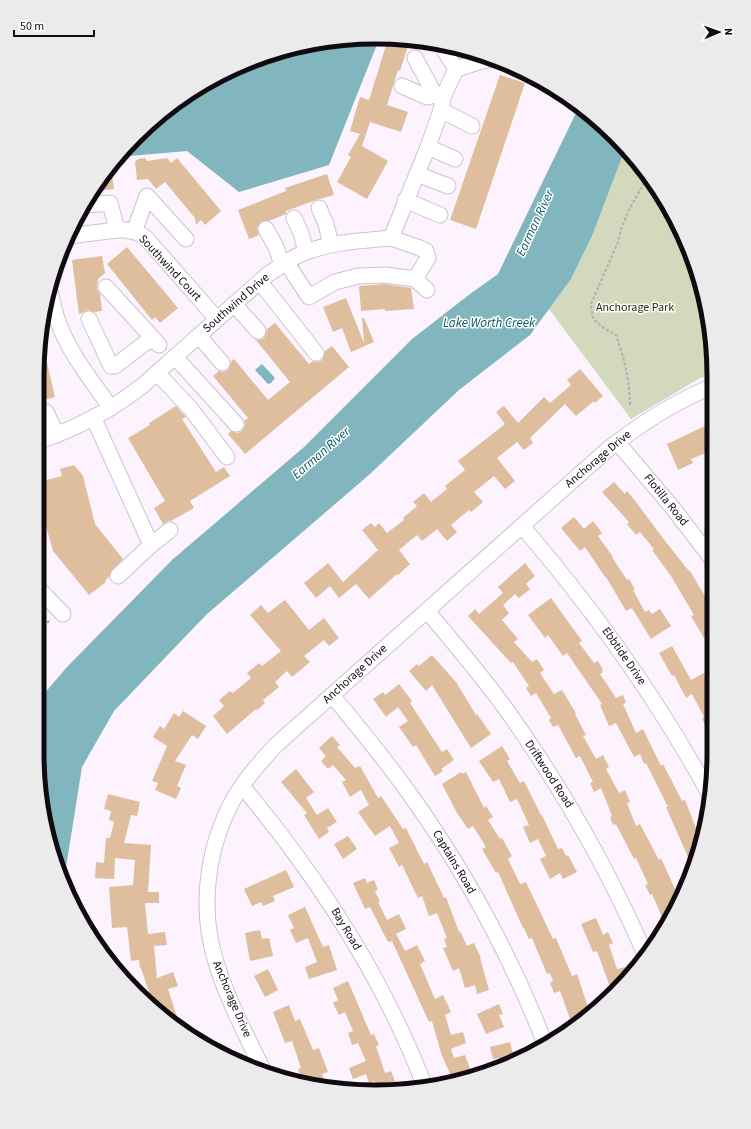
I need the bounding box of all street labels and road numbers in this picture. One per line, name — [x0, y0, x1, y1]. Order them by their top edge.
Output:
street label: Southwind Court — [135, 231, 205, 305]
street label: Southwind Drive — [199, 269, 273, 337]
street label: Anchorage Drive — [561, 426, 635, 492]
street label: Flotilla Road — [640, 470, 692, 530]
street label: Ebbtide Drive — [598, 624, 650, 689]
street label: Anchorage Drive — [319, 640, 391, 708]
street label: Driftwood Road — [521, 737, 577, 811]
street label: Captains Road — [428, 827, 480, 897]
street label: Bay Road — [327, 905, 365, 953]
street label: Anchorage Drive — [208, 958, 256, 1040]

